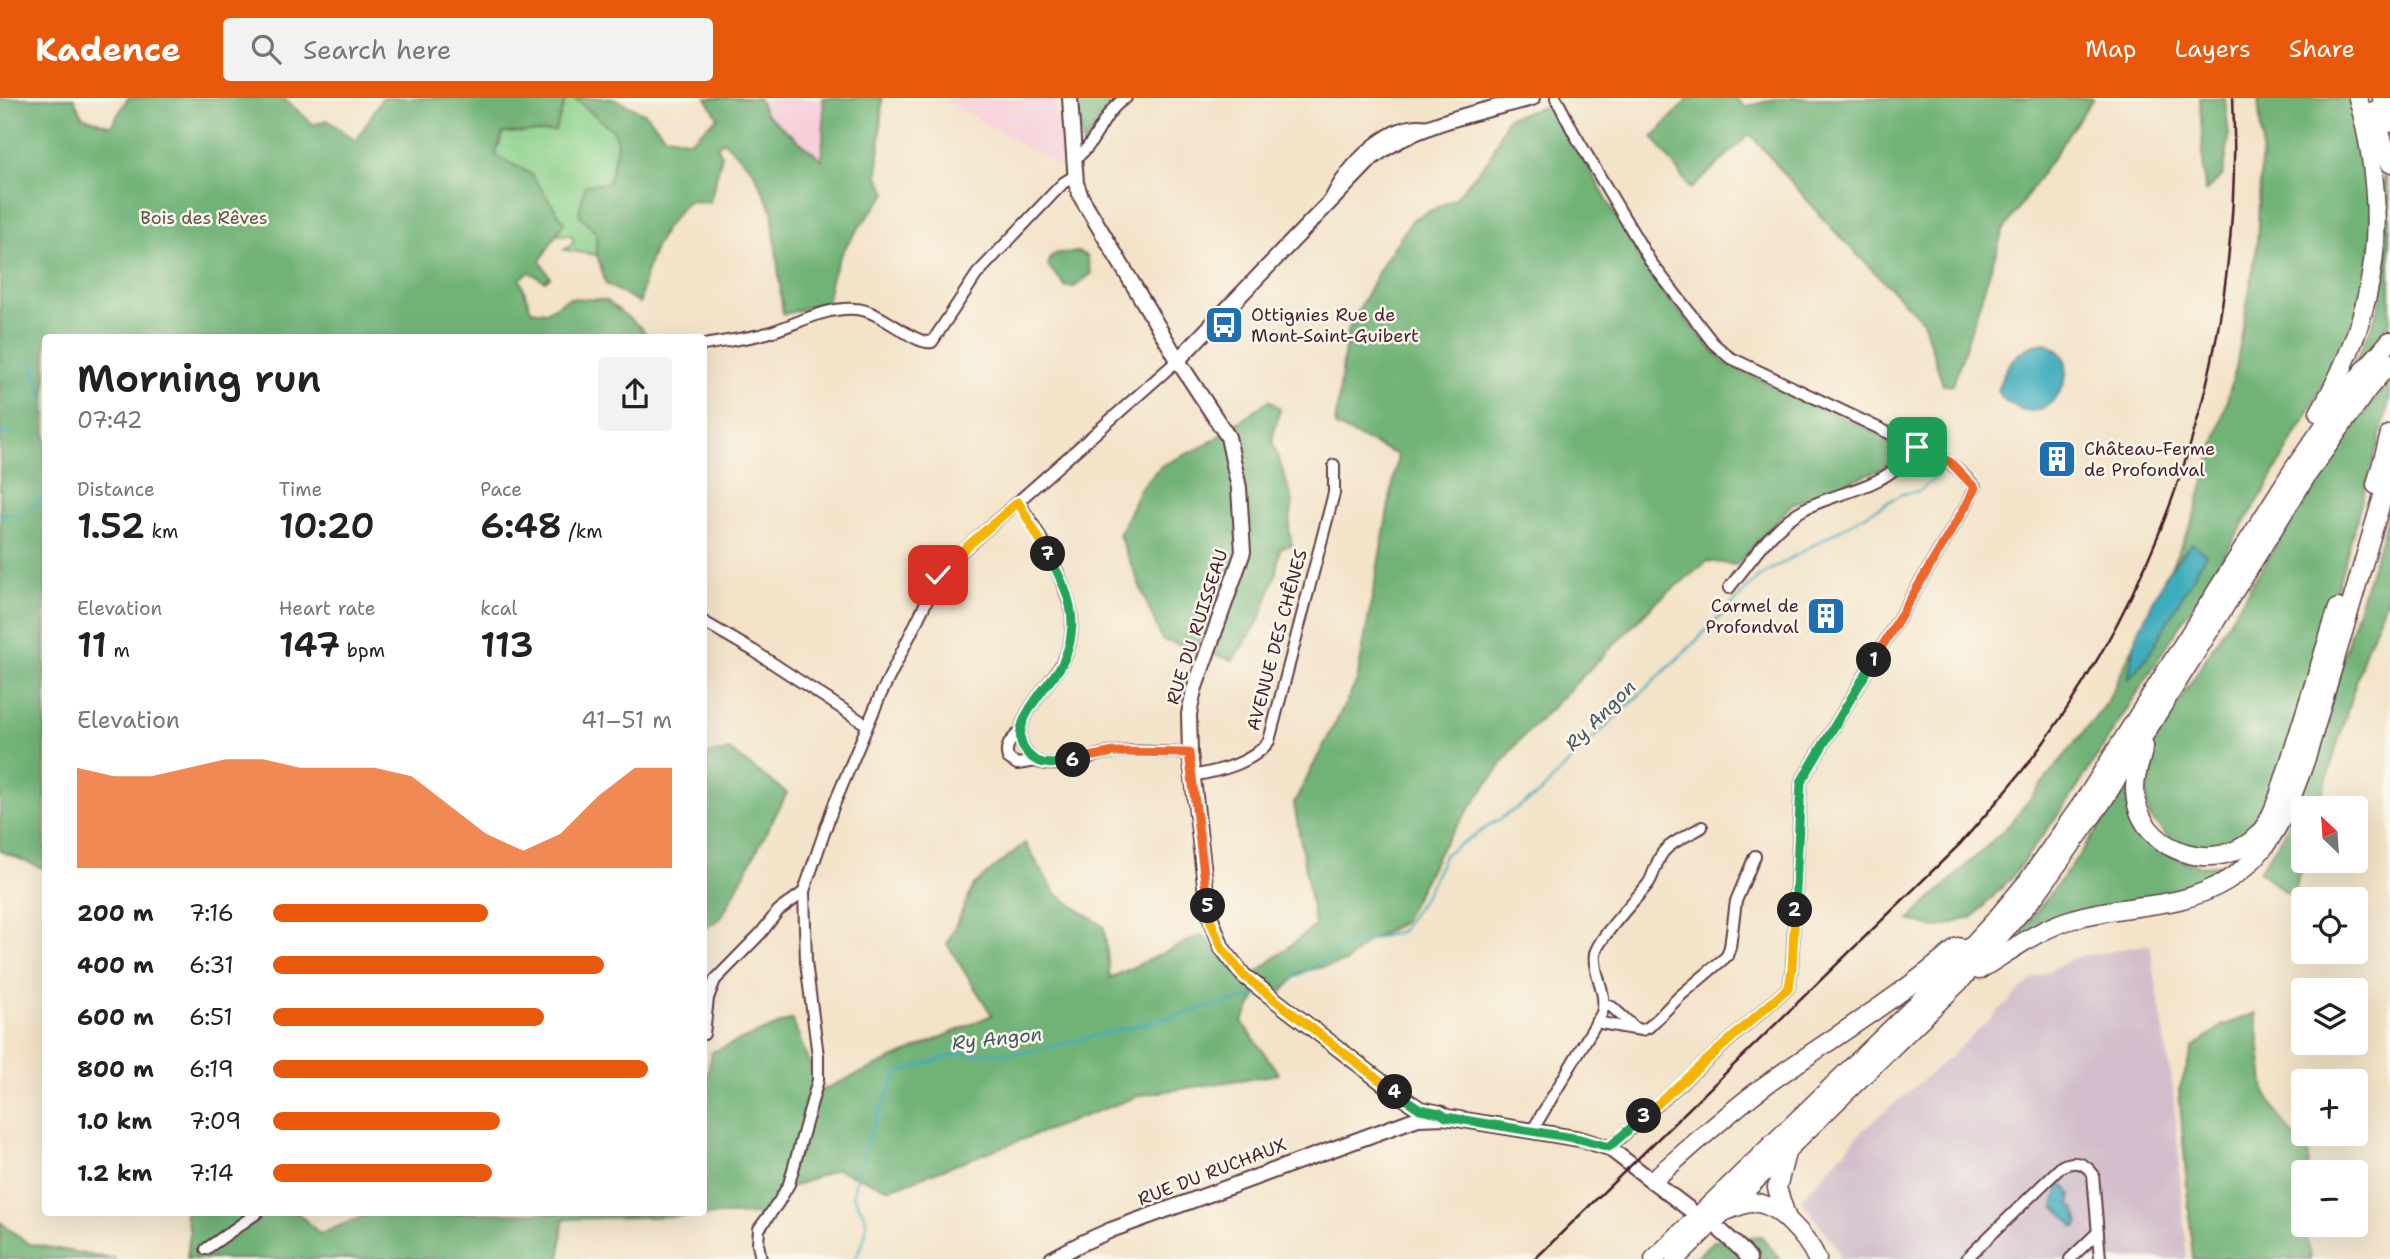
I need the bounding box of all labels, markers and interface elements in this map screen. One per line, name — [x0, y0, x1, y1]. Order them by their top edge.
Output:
search box — [223, 18, 713, 81]
text: Kadence — [35, 27, 181, 72]
icon: search — [247, 30, 285, 68]
text: Search here — [303, 32, 451, 67]
text: Map — [2085, 33, 2136, 65]
text: Layers — [2174, 33, 2251, 65]
text: Share — [2289, 33, 2355, 65]
park label: Bois des Rêves — [140, 206, 268, 230]
place label: Ottignies Rue de Mont-Saint-Guibert — [1251, 303, 1419, 348]
bus stop icon: Ottignies Rue de Mont-Saint-Guibert — [1203, 304, 1245, 346]
text: Morning run — [77, 353, 321, 404]
button: share — [598, 357, 672, 431]
text: 07:42 — [77, 405, 143, 435]
pin — [1887, 417, 1947, 477]
icon: arrive — [1898, 428, 1936, 466]
place label: Château-Ferme de Profondval — [2084, 437, 2215, 482]
building icon: Château-Ferme de Profondval — [2036, 438, 2078, 480]
text: Distance — [77, 477, 155, 502]
text: Time — [279, 477, 322, 502]
text: Pace — [480, 477, 522, 502]
text: 1.52 — [77, 502, 145, 549]
text: 10:20 — [279, 502, 375, 549]
text: 6:48 — [480, 502, 562, 549]
text: km — [145, 519, 178, 544]
text: /km — [562, 519, 603, 544]
pin: 7 — [1030, 536, 1066, 572]
text: 7 — [1041, 541, 1054, 566]
pin — [908, 545, 968, 605]
street label: RUE DU RUISSEAU — [1161, 546, 1233, 708]
street label: AVENUE DES CHÊNES — [1241, 547, 1313, 733]
icon: check — [919, 556, 957, 594]
place label: Carmel de Profondval — [1706, 594, 1800, 639]
building icon: Carmel de Profondval — [1805, 595, 1847, 637]
text: Elevation — [77, 596, 162, 621]
text: Heart rate — [279, 596, 375, 621]
text: kcal — [480, 596, 517, 621]
text: 11 — [77, 621, 107, 668]
text: 147 — [279, 621, 340, 668]
text: 113 — [480, 621, 534, 668]
text: m — [107, 638, 130, 663]
text: bpm — [340, 638, 385, 663]
pin: 1 — [1856, 642, 1892, 678]
text: 1 — [1869, 647, 1878, 672]
water label: Ry Angon — [1560, 675, 1641, 756]
text: Elevation — [77, 705, 180, 735]
text: 41–51 m — [581, 705, 672, 735]
pin: 6 — [1056, 742, 1090, 778]
text: 6 — [1066, 747, 1079, 772]
north arrow — [2291, 796, 2368, 873]
map controls — [2291, 796, 2368, 1237]
button: locate — [2291, 887, 2368, 964]
pin: 5 — [1190, 888, 1226, 924]
pin: 2 — [1778, 892, 1812, 928]
text: 5 — [1202, 893, 1213, 918]
text: 2 — [1788, 897, 1801, 922]
text: 200 m — [77, 898, 154, 928]
text: 7:16 — [189, 898, 234, 928]
text: 400 m — [77, 950, 154, 980]
text: 6:31 — [189, 950, 234, 980]
button: layers — [2291, 978, 2368, 1055]
text: 600 m — [77, 1002, 154, 1032]
text: 6:51 — [189, 1002, 233, 1032]
water label: Ry Angon — [951, 1021, 1043, 1056]
text: 800 m — [77, 1054, 154, 1084]
text: 6:19 — [189, 1054, 234, 1084]
button: + — [2291, 1069, 2368, 1146]
pin: 4 — [1378, 1074, 1412, 1110]
text: 4 — [1388, 1079, 1401, 1104]
pin: 3 — [1626, 1098, 1662, 1134]
text: 3 — [1637, 1103, 1650, 1128]
text: 1.0 km — [77, 1106, 152, 1136]
text: 7:09 — [189, 1106, 241, 1136]
street label: RUE DU RUCHAUX — [1134, 1133, 1290, 1211]
text: 1.2 km — [77, 1158, 153, 1188]
text: 7:14 — [189, 1158, 234, 1188]
button: − — [2291, 1160, 2368, 1237]

